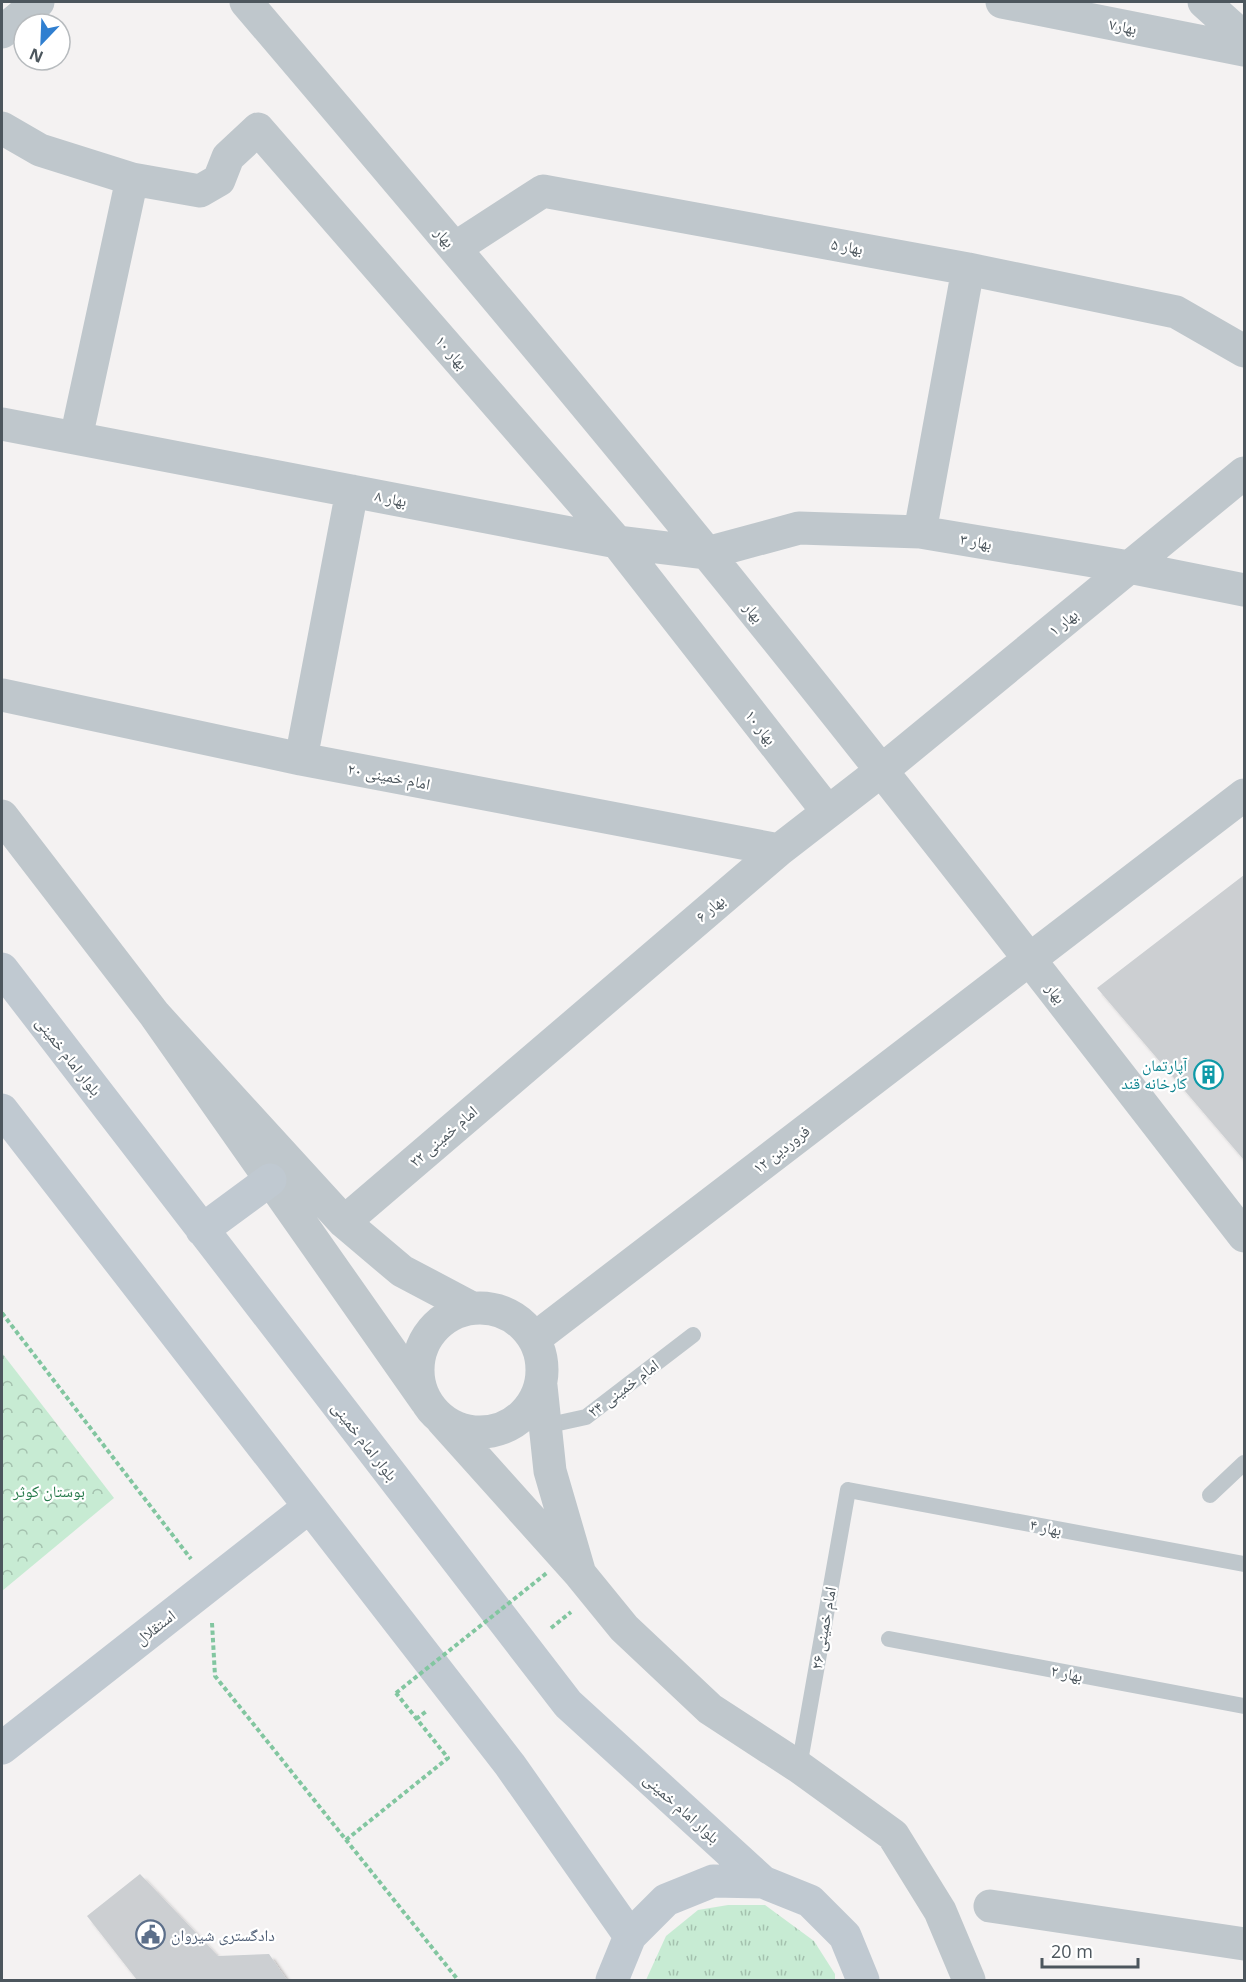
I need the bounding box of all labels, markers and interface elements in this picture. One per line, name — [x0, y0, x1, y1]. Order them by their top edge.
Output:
north arrow — [12, 12, 72, 72]
street label: بهار۷ — [1107, 13, 1139, 39]
text: N — [26, 43, 46, 68]
street label: بهار — [429, 221, 460, 252]
street label: بهار ۵ — [829, 232, 865, 260]
street label: بهار ۱۰ — [431, 330, 473, 374]
street label: بهار ۸ — [373, 484, 409, 512]
street label: بهار ۳ — [958, 527, 994, 555]
street label: بهار — [738, 596, 769, 627]
street label: بهار ۱ — [1044, 603, 1082, 641]
street label: بهار ۱۰ — [740, 705, 782, 749]
street label: امام خمینی ۲۰ — [346, 757, 432, 795]
street label: بهار ۶ — [691, 889, 729, 927]
street label: بهار — [1040, 977, 1071, 1008]
street label: بلوار امام خمینی — [31, 1012, 107, 1100]
place label: آپارتمان کارخانه قند — [1121, 1054, 1188, 1094]
building icon: آپارتمان کارخانه قند — [1192, 1058, 1224, 1090]
street label: امام خمینی ۲۲ — [404, 1100, 482, 1172]
street label: ۱۲ فروردین — [748, 1120, 814, 1178]
street label: امام خمینی ۲۴ — [583, 1354, 663, 1422]
street label: بلوار امام خمینی — [327, 1397, 403, 1485]
park label: بوستان کوثر — [12, 1480, 85, 1502]
street label: بهار ۴ — [1028, 1513, 1064, 1541]
street label: امام خمینی ۲۶ — [805, 1585, 841, 1671]
street label: استقلال — [130, 1604, 180, 1650]
street label: بهار ۲ — [1049, 1659, 1085, 1687]
street label: بلوار امام خمینی — [639, 1768, 725, 1848]
public building icon: دادگستری شیروان — [134, 1919, 166, 1951]
place label: دادگستری شیروان — [171, 1924, 275, 1946]
scale bar — [1042, 1931, 1138, 1969]
text: 20 m — [1051, 1939, 1093, 1963]

